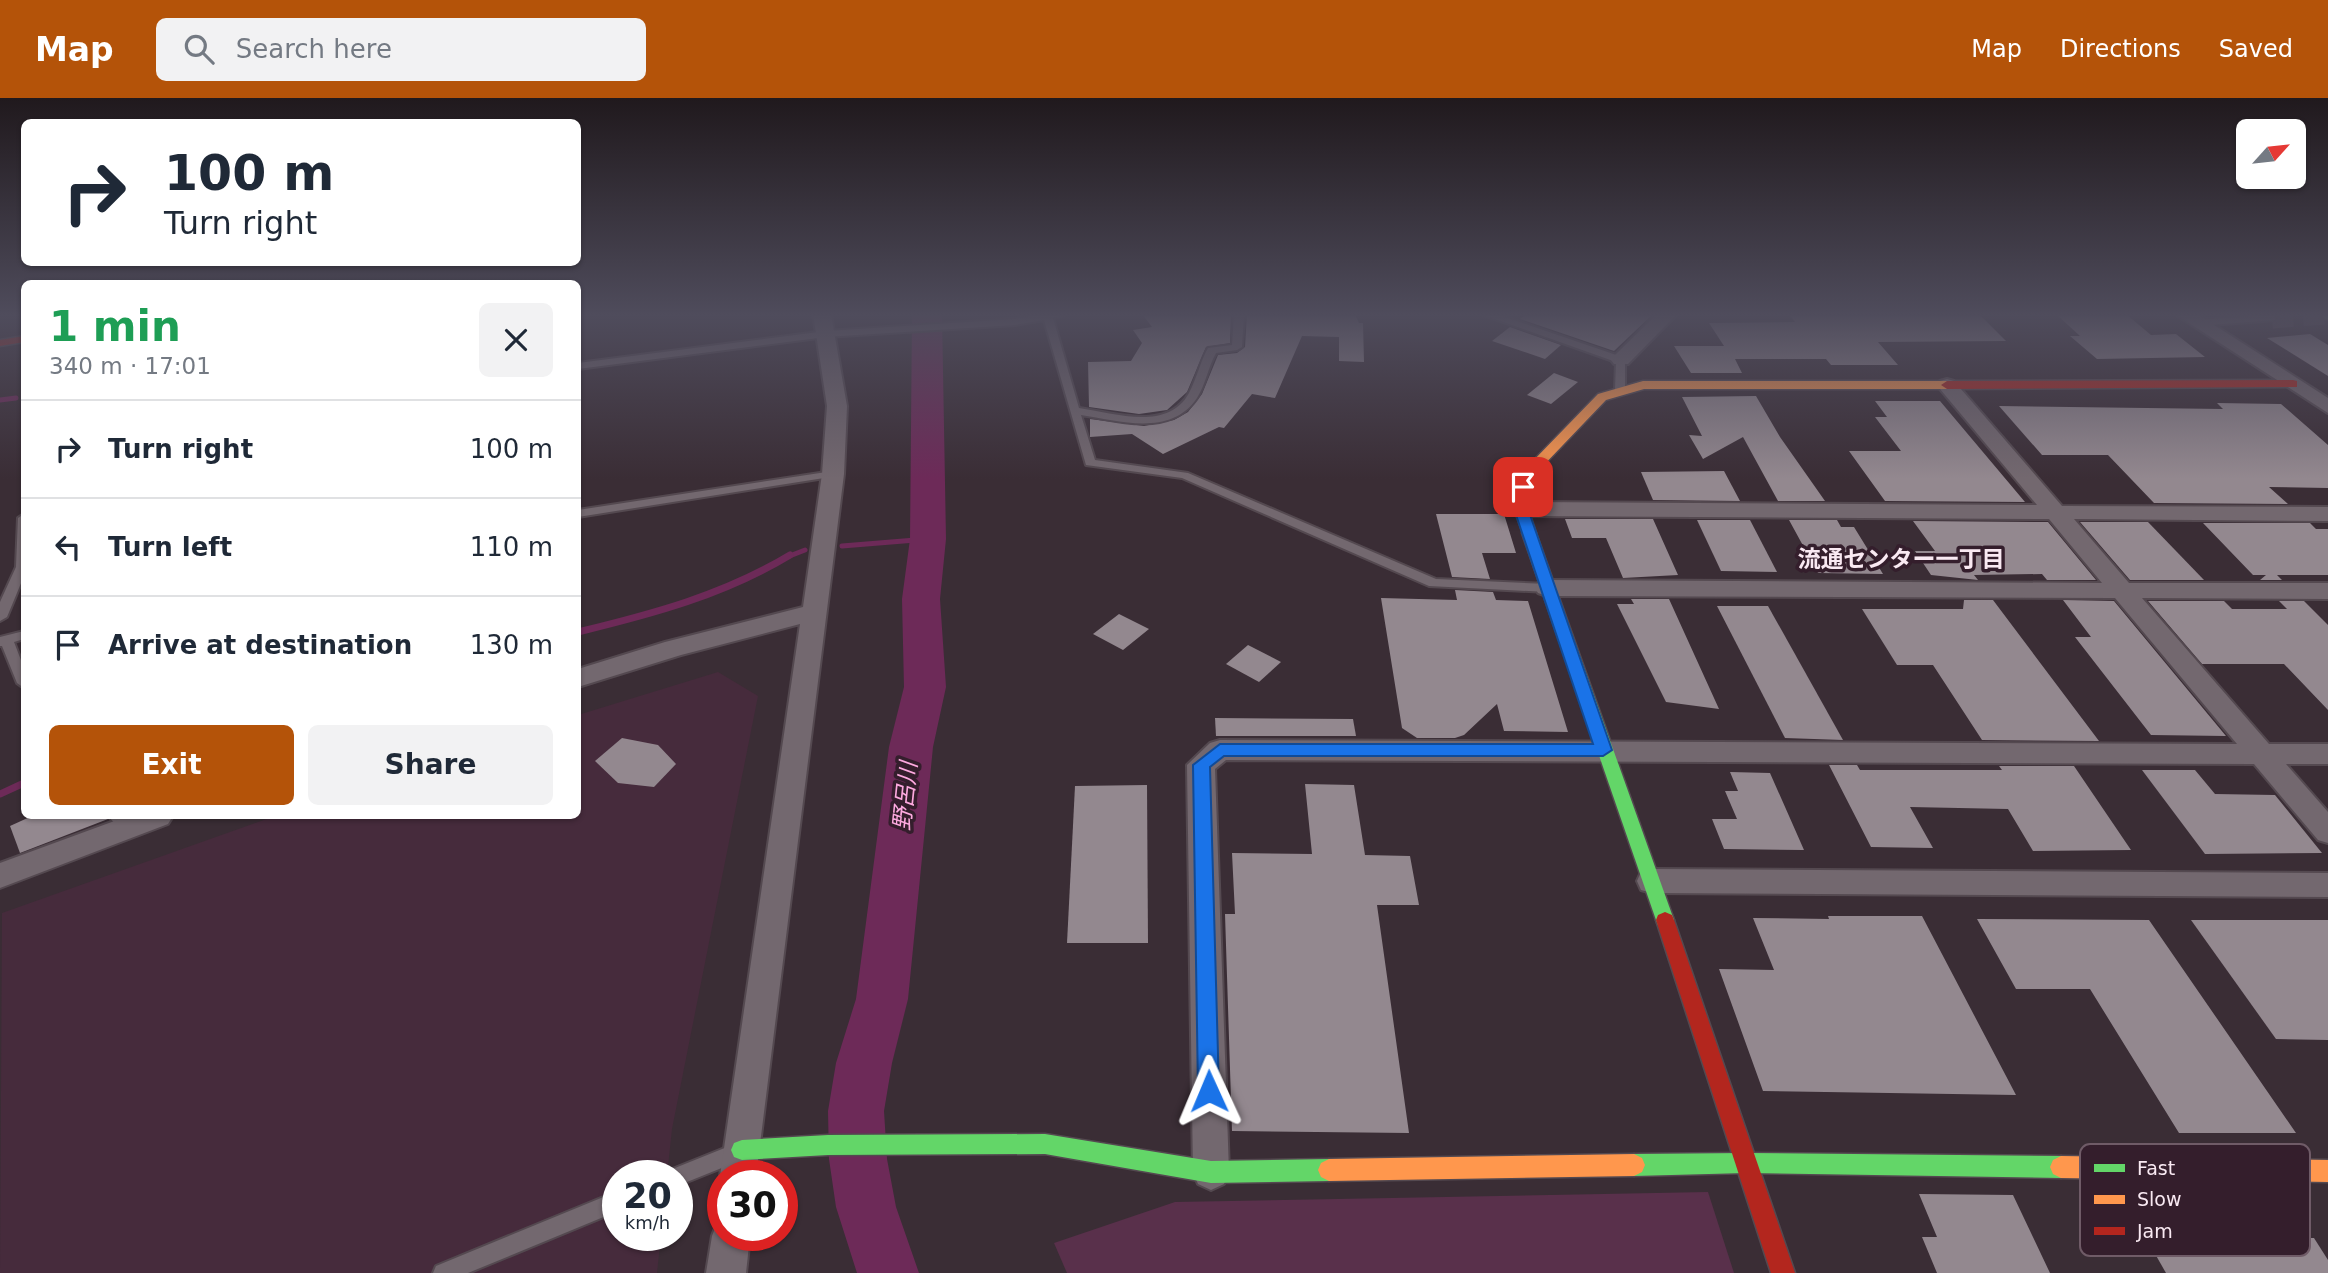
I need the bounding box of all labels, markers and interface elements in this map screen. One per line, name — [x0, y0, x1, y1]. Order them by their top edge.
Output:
search box — [156, 18, 646, 81]
text: Map — [35, 30, 114, 69]
icon: search — [180, 30, 218, 68]
text: Search here — [236, 34, 392, 64]
text: Map — [1971, 35, 2022, 63]
text: Directions — [2060, 35, 2181, 63]
text: Saved — [2219, 35, 2293, 63]
north arrow — [2236, 119, 2306, 189]
map controls — [2236, 119, 2306, 189]
text: 100 m — [164, 145, 334, 202]
icon: right — [49, 147, 140, 238]
text: Turn right — [164, 204, 317, 242]
text: 1 min — [49, 302, 181, 351]
button: close — [479, 303, 553, 377]
text: 340 m · 17:01 — [49, 353, 211, 379]
icon: right — [49, 430, 87, 468]
text: Turn right — [108, 434, 253, 464]
text: 100 m — [470, 434, 553, 464]
pin — [1493, 457, 1553, 517]
icon: arrive — [1504, 468, 1542, 506]
icon: left — [49, 528, 87, 566]
text: Turn left — [108, 532, 232, 562]
text: 110 m — [470, 532, 553, 562]
district label: 流通センター一丁目 — [1798, 546, 2005, 572]
icon: arrive — [49, 626, 87, 664]
text: Arrive at destination — [108, 630, 412, 660]
text: 130 m — [470, 630, 553, 660]
button: Exit — [49, 725, 294, 805]
button: Share — [308, 725, 553, 805]
water label: 野呂川 — [888, 757, 922, 832]
position arrow — [1172, 1054, 1246, 1128]
legend — [2080, 1144, 2310, 1256]
text: Fast — [2137, 1157, 2175, 1179]
speed limit sign: 30 — [707, 1160, 798, 1251]
text: 20 — [623, 1176, 672, 1216]
text: Slow — [2137, 1188, 2182, 1210]
text: km/h — [625, 1212, 670, 1233]
text: Jam — [2136, 1220, 2173, 1242]

